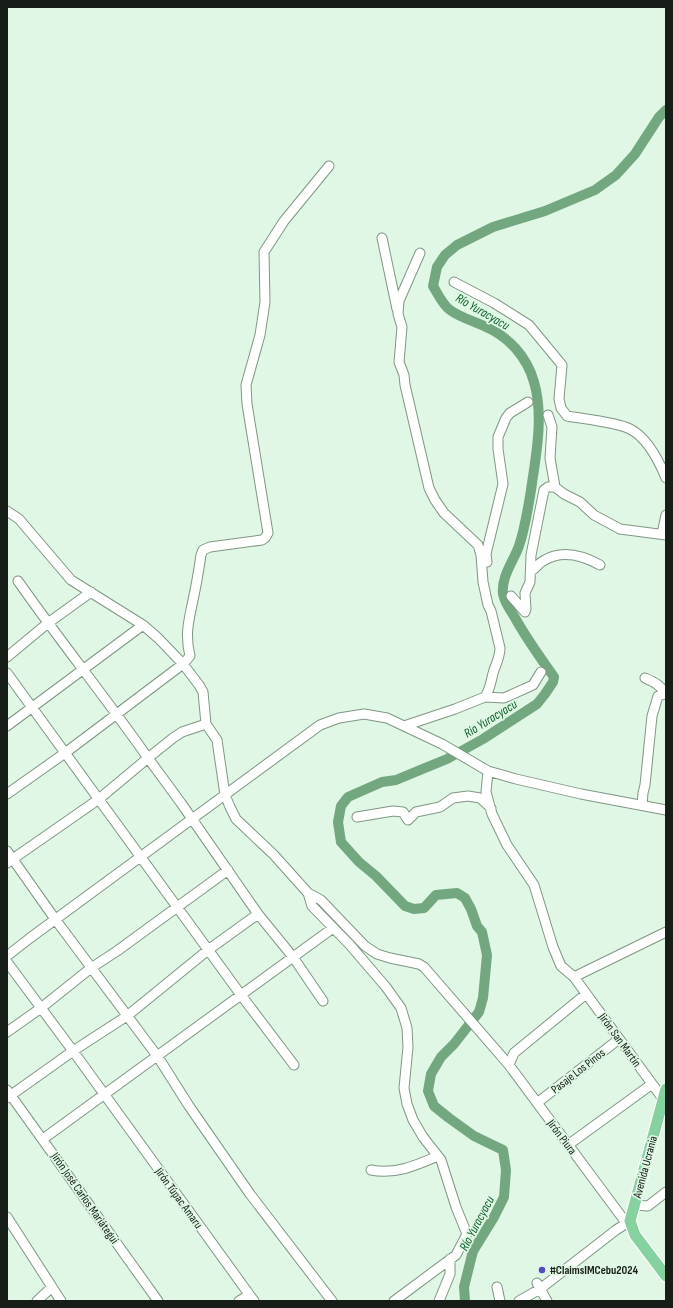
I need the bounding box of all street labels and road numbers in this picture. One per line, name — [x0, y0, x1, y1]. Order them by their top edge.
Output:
street label: Jirón San Martín — [594, 1010, 644, 1070]
street label: Pasaje Los Pinos — [548, 1046, 608, 1097]
street label: Jirón Piura — [543, 1116, 580, 1158]
street label: Avenida Ucrania — [630, 1134, 661, 1201]
street label: Jirón José Carlos Mariátegui — [47, 1149, 122, 1247]
street label: Jirón Túpac Amaru — [151, 1164, 206, 1232]

